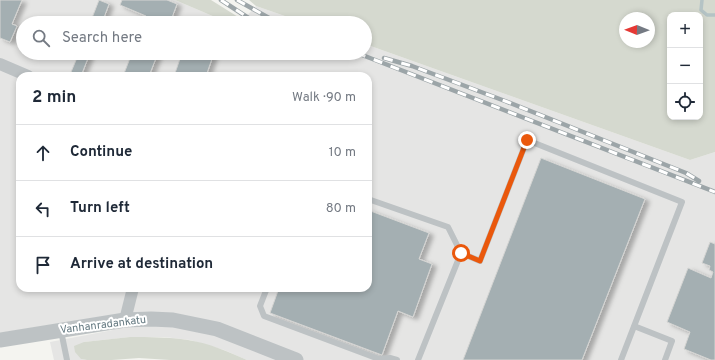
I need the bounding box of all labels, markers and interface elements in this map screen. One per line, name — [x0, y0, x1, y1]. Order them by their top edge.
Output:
north arrow — [619, 12, 655, 48]
map controls — [667, 12, 703, 120]
button: + — [667, 12, 703, 48]
search box — [16, 16, 372, 60]
icon: search — [30, 27, 52, 49]
text: Search here — [62, 29, 142, 48]
button: − — [667, 48, 703, 84]
button: locate — [667, 84, 703, 120]
text: 2 min — [32, 87, 76, 109]
text: Walk · 90 m — [292, 90, 356, 106]
route end — [518, 131, 536, 149]
icon: ahead — [32, 142, 54, 164]
text: Continue — [70, 143, 132, 162]
text: 10 m — [329, 145, 356, 161]
icon: left — [32, 198, 54, 220]
text: Turn left — [70, 199, 130, 218]
text: 80 m — [326, 201, 356, 217]
route start — [452, 244, 470, 262]
icon: arrive — [32, 254, 54, 276]
text: Arrive at destination — [70, 255, 213, 274]
street label: Vanhanradankatu — [59, 313, 147, 337]

